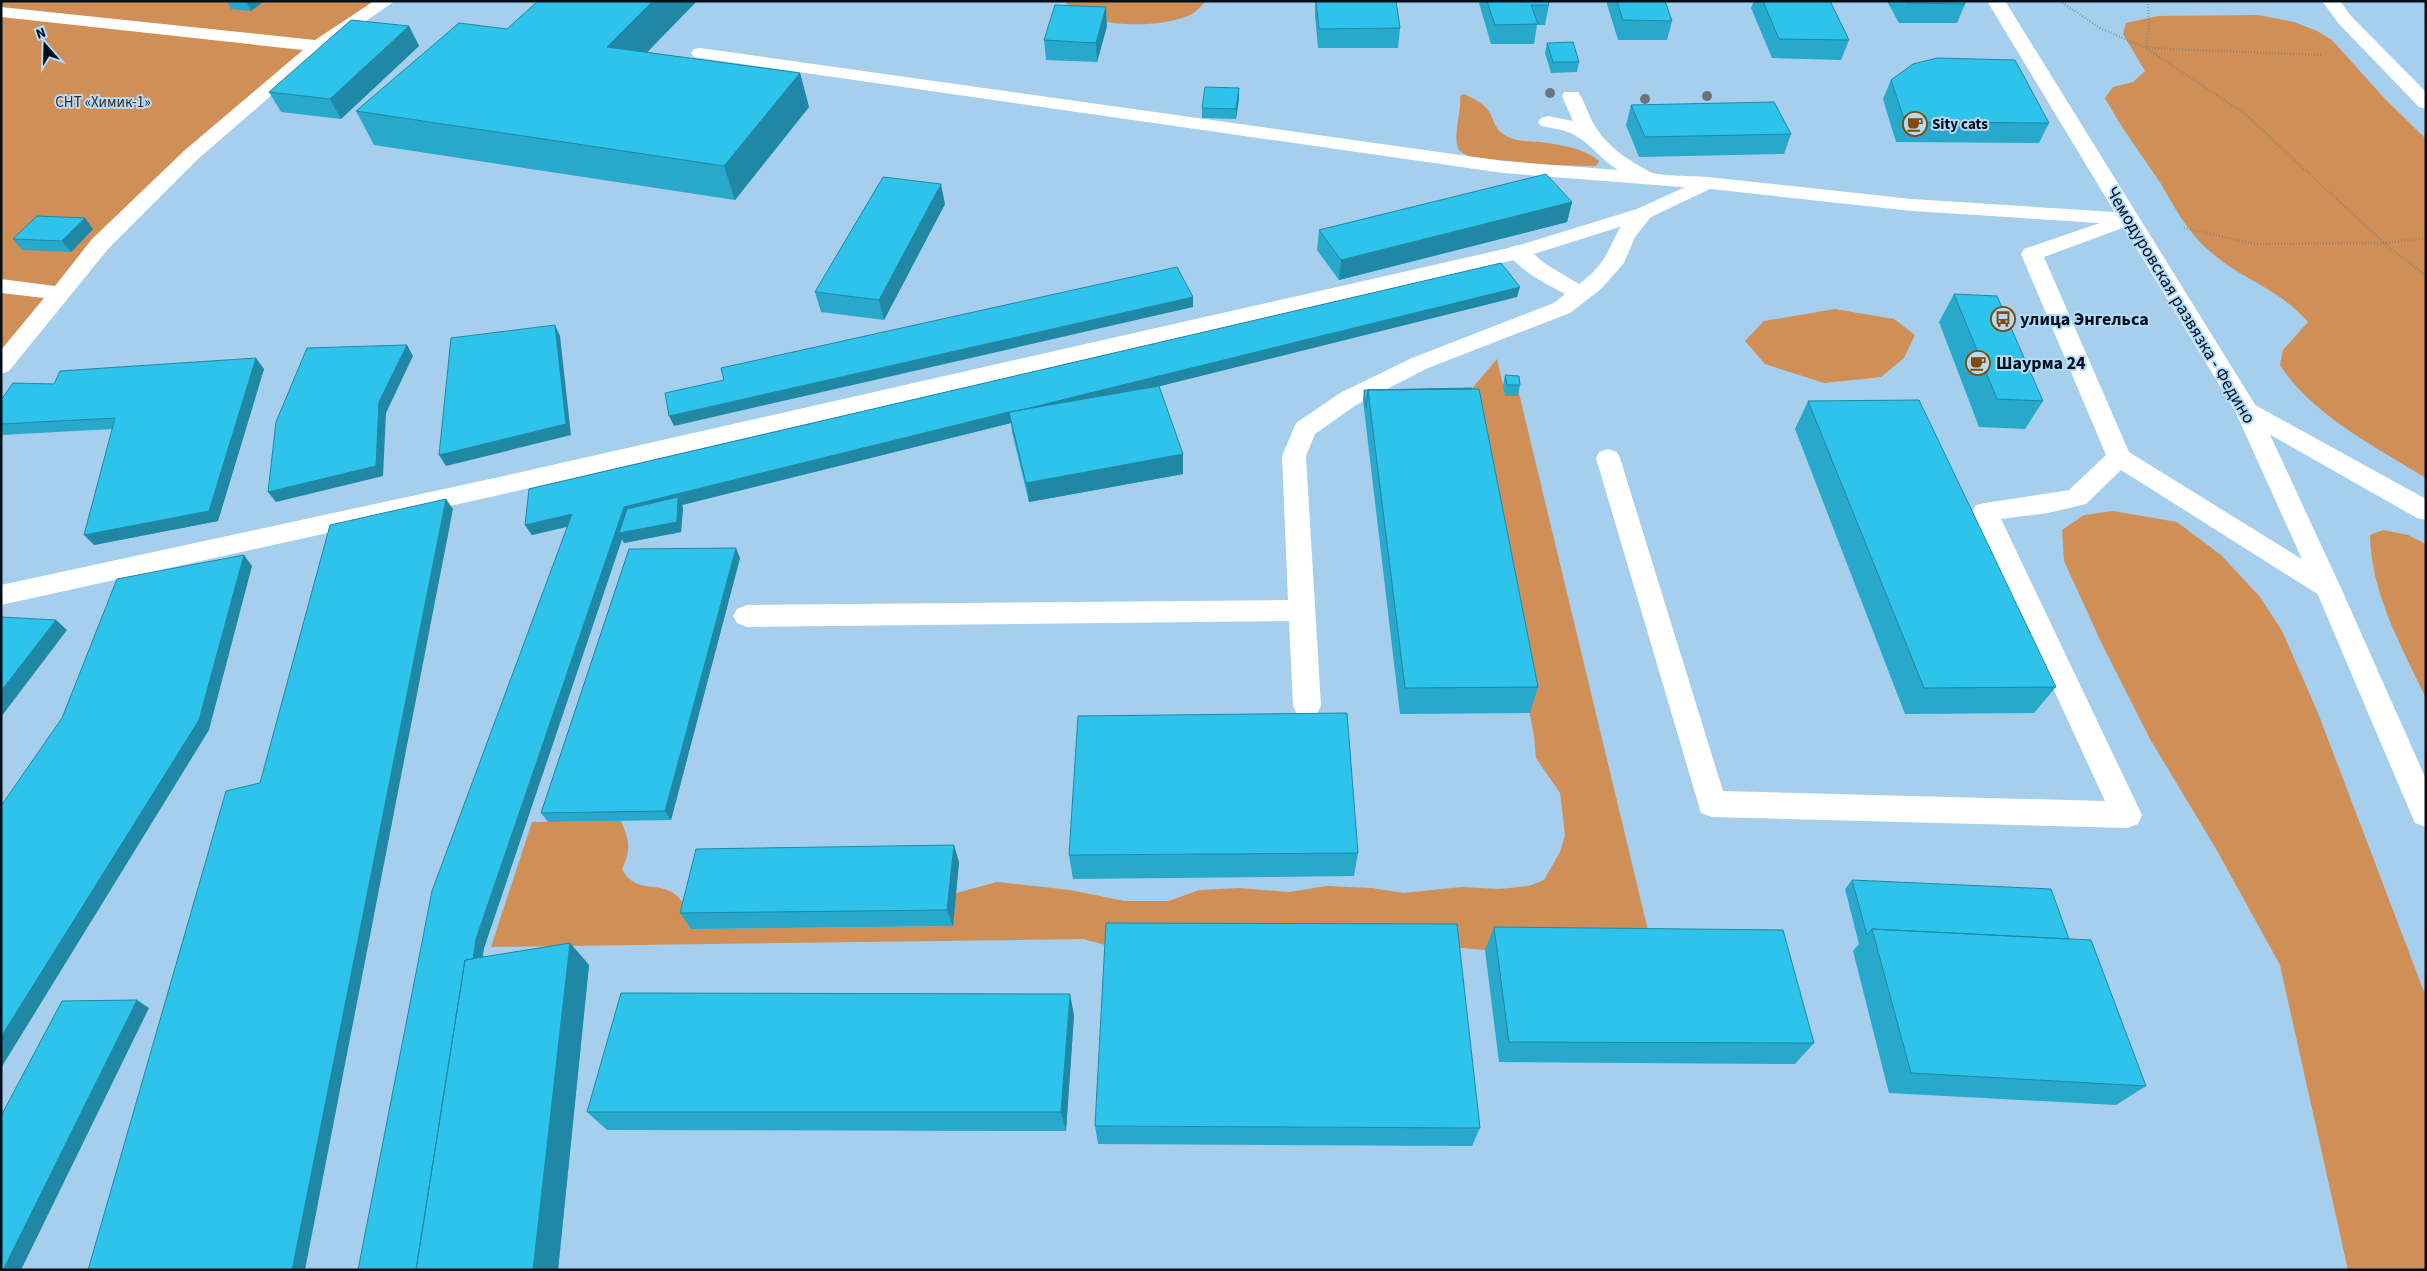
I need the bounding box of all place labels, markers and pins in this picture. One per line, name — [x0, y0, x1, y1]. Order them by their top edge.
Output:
cafe icon: Sity cats — [1902, 111, 1928, 137]
place label: Sity cats — [1932, 114, 1988, 135]
bus stop icon: улица Энгельса — [1990, 306, 2016, 332]
place label: улица Энгельса — [2020, 307, 2149, 332]
cafe icon: Шаурма 24 — [1965, 350, 1991, 376]
place label: Шаурма 24 — [1996, 351, 2086, 376]

